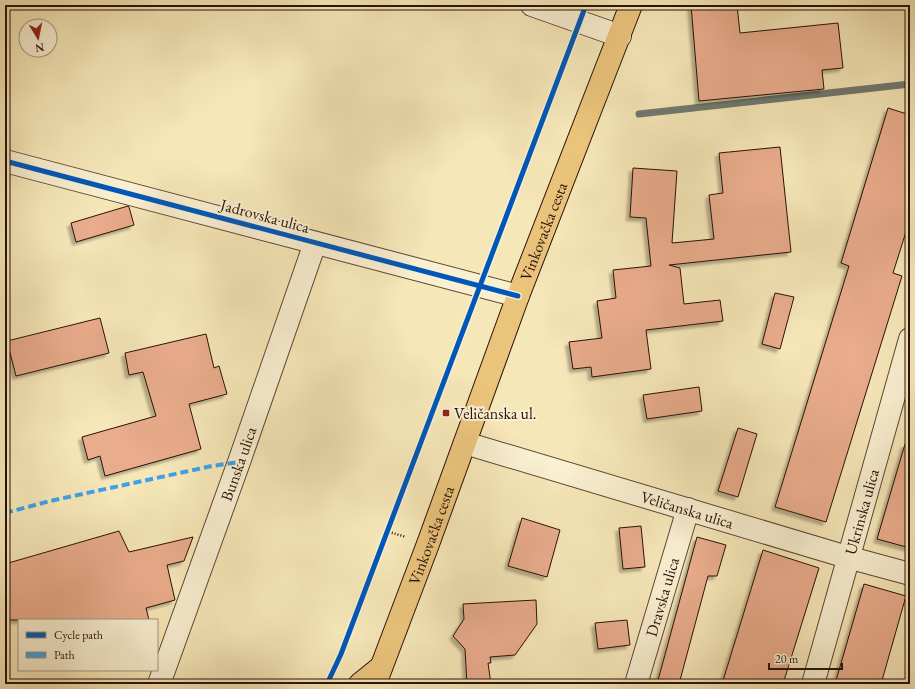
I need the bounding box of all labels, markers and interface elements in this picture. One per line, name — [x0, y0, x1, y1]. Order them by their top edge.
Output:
north arrow — [18, 18, 58, 58]
text: N — [34, 40, 45, 56]
street label: Vinkovačka cesta — [515, 178, 572, 283]
street label: Jadrovska ulica — [216, 194, 312, 238]
place label: Veličanska ul. — [454, 403, 536, 424]
marker: Veličanska ul. — [441, 408, 451, 418]
street label: Bunska ulica — [215, 423, 261, 504]
street label: Ukrinska ulica — [839, 466, 884, 557]
street label: Vinkovačka cesta — [403, 482, 459, 588]
street label: Veličanska ulica — [639, 486, 737, 533]
street label: Dravska ulica — [640, 554, 684, 639]
legend — [18, 619, 158, 671]
text: Cycle path — [54, 627, 103, 643]
scale bar — [769, 645, 842, 671]
text: Path — [54, 647, 75, 663]
text: 20 m — [775, 651, 799, 667]

